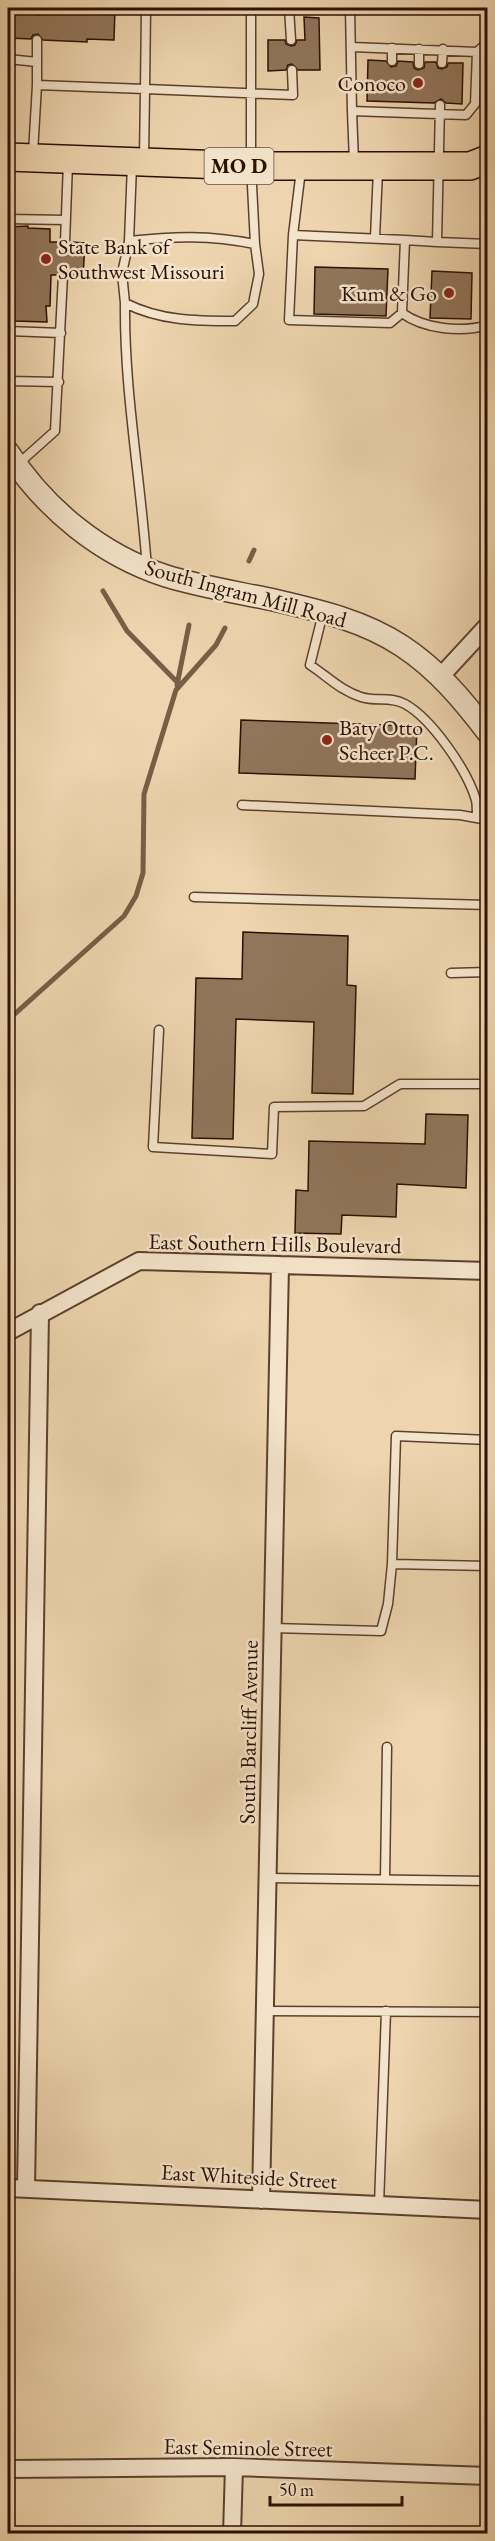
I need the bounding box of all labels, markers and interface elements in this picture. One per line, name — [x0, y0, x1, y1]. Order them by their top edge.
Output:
place label: Conoco — [338, 69, 406, 98]
marker: Conoco — [411, 76, 425, 90]
road number: MO D — [204, 148, 274, 184]
place label: State Bank of Southwest Missouri — [58, 232, 225, 286]
marker: State Bank of Southwest Missouri — [39, 252, 53, 266]
place label: Kum & Go — [341, 279, 437, 308]
marker: Kum & Go — [442, 286, 456, 300]
street label: South Ingram Mill Road — [142, 553, 351, 635]
place label: Baty Otto Scheer P.C. — [339, 713, 434, 767]
marker: Baty Otto Scheer P.C. — [320, 733, 334, 747]
street label: East Southern Hills Boulevard — [148, 1227, 403, 1260]
street label: South Barcliff Avenue — [232, 1639, 265, 1824]
street label: East Whiteside Street — [160, 2157, 338, 2196]
street label: East Seminole Street — [163, 2432, 333, 2463]
scale bar — [270, 2469, 402, 2507]
text: 50 m — [279, 2478, 314, 2501]

